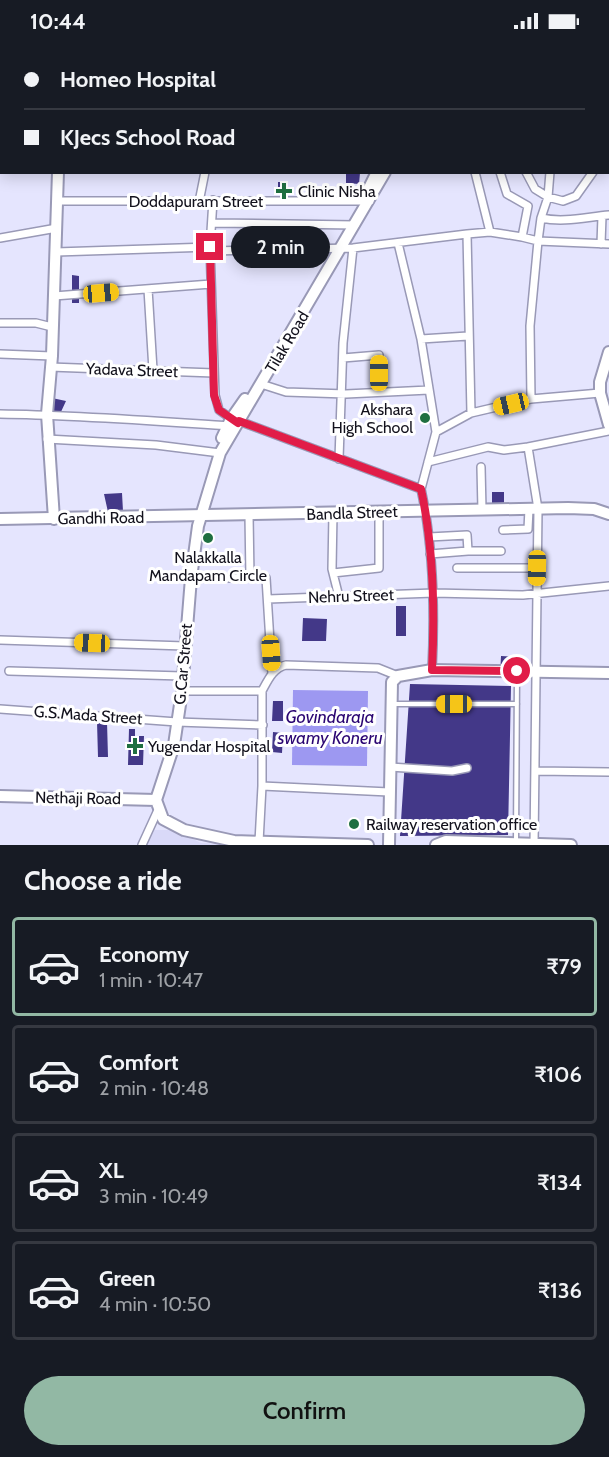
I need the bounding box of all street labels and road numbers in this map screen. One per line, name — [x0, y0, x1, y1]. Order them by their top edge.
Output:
street label: Doddapuram Street — [129, 192, 264, 211]
street label: Tilak Road — [261, 308, 313, 376]
street label: Yadava Street — [85, 359, 179, 381]
street label: Bandla Street — [306, 502, 399, 524]
street label: Gandhi Road — [58, 508, 144, 528]
street label: Nehru Street — [308, 585, 395, 607]
street label: G.Car Street — [170, 622, 196, 705]
street label: G.S.Mada Street — [33, 702, 143, 728]
street label: Nethaji Road — [35, 788, 121, 808]

